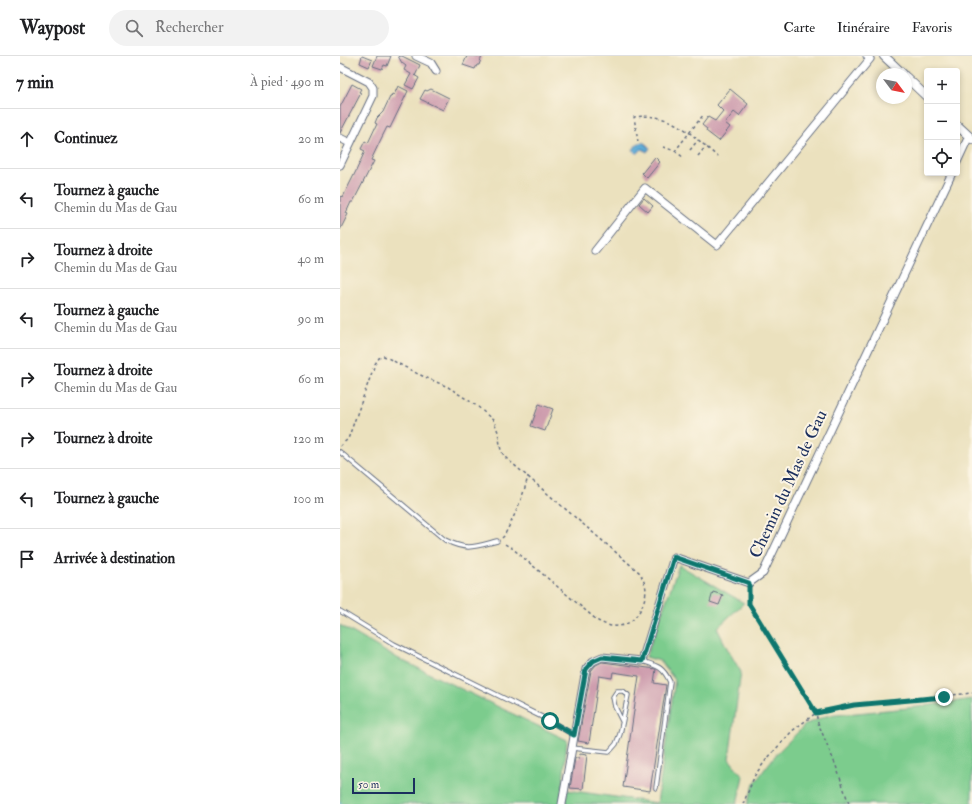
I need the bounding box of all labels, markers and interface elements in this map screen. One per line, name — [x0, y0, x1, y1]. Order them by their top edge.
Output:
search box — [109, 10, 389, 46]
text: Waypost — [20, 16, 85, 40]
icon: search — [123, 17, 145, 39]
text: Rechercher — [155, 18, 223, 37]
text: Carte — [784, 19, 815, 36]
text: Itinéraire — [837, 19, 890, 36]
text: Favoris — [912, 19, 952, 36]
north arrow — [876, 68, 912, 104]
map controls — [924, 68, 960, 176]
button: + — [924, 68, 960, 104]
text: 7 min — [16, 72, 54, 93]
text: À pied · 490 m — [250, 74, 324, 90]
button: − — [924, 104, 960, 140]
icon: ahead — [16, 128, 38, 150]
text: Continuez — [54, 129, 118, 148]
text: 20 m — [298, 131, 324, 147]
button: locate — [924, 140, 960, 176]
text: Tournez à gauche — [54, 181, 159, 200]
icon: left — [16, 188, 38, 210]
text: 60 m — [298, 191, 324, 207]
text: Chemin du Mas de Gau — [54, 200, 177, 216]
text: Tournez à droite — [54, 241, 153, 260]
icon: right — [16, 248, 38, 270]
text: 40 m — [298, 251, 324, 267]
text: Chemin du Mas de Gau — [54, 260, 177, 276]
text: Tournez à gauche — [54, 301, 159, 320]
icon: left — [16, 308, 38, 330]
text: 90 m — [298, 311, 324, 327]
text: Chemin du Mas de Gau — [54, 320, 177, 336]
text: Tournez à droite — [54, 361, 153, 380]
icon: right — [16, 368, 38, 390]
text: 60 m — [298, 371, 324, 387]
text: Chemin du Mas de Gau — [54, 380, 177, 396]
street label: Chemin du Mas de Gau — [744, 406, 832, 561]
icon: right — [16, 428, 38, 450]
text: Tournez à droite — [54, 429, 153, 448]
text: 120 m — [293, 431, 324, 447]
icon: left — [16, 488, 38, 510]
text: Tournez à gauche — [54, 489, 159, 508]
text: 100 m — [293, 491, 324, 507]
icon: arrive — [16, 548, 38, 570]
text: Arrivée à destination — [54, 549, 175, 568]
route end — [935, 688, 953, 706]
route start — [541, 712, 559, 730]
scale bar — [352, 776, 415, 795]
text: 50 m — [358, 778, 379, 791]

